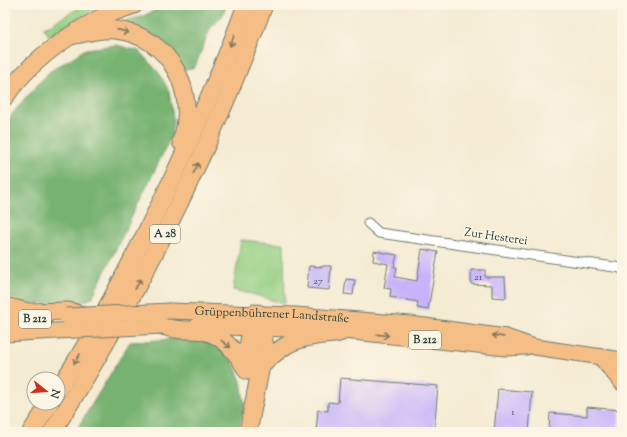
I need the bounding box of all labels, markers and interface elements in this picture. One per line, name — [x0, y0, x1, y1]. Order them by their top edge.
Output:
one-way arrow — [116, 28, 129, 36]
one-way arrow — [228, 35, 236, 47]
one-way arrow — [193, 162, 200, 174]
street label: Zur Hesterei — [463, 224, 529, 250]
road number: A 28 — [150, 225, 180, 243]
house number: 21 — [474, 270, 483, 285]
house number: 27 — [313, 274, 323, 289]
one-way arrow — [135, 279, 143, 291]
street label: Grüppenbührener Landstraße — [194, 303, 350, 328]
road number: B 212 — [19, 310, 51, 328]
one-way arrow — [376, 331, 389, 339]
road number: B 212 — [409, 331, 441, 349]
one-way arrow — [492, 332, 505, 339]
one-way arrow — [221, 339, 232, 348]
one-way arrow — [73, 353, 81, 365]
north arrow — [26, 371, 66, 411]
text: N — [46, 386, 64, 400]
house number: 1 — [511, 405, 515, 420]

